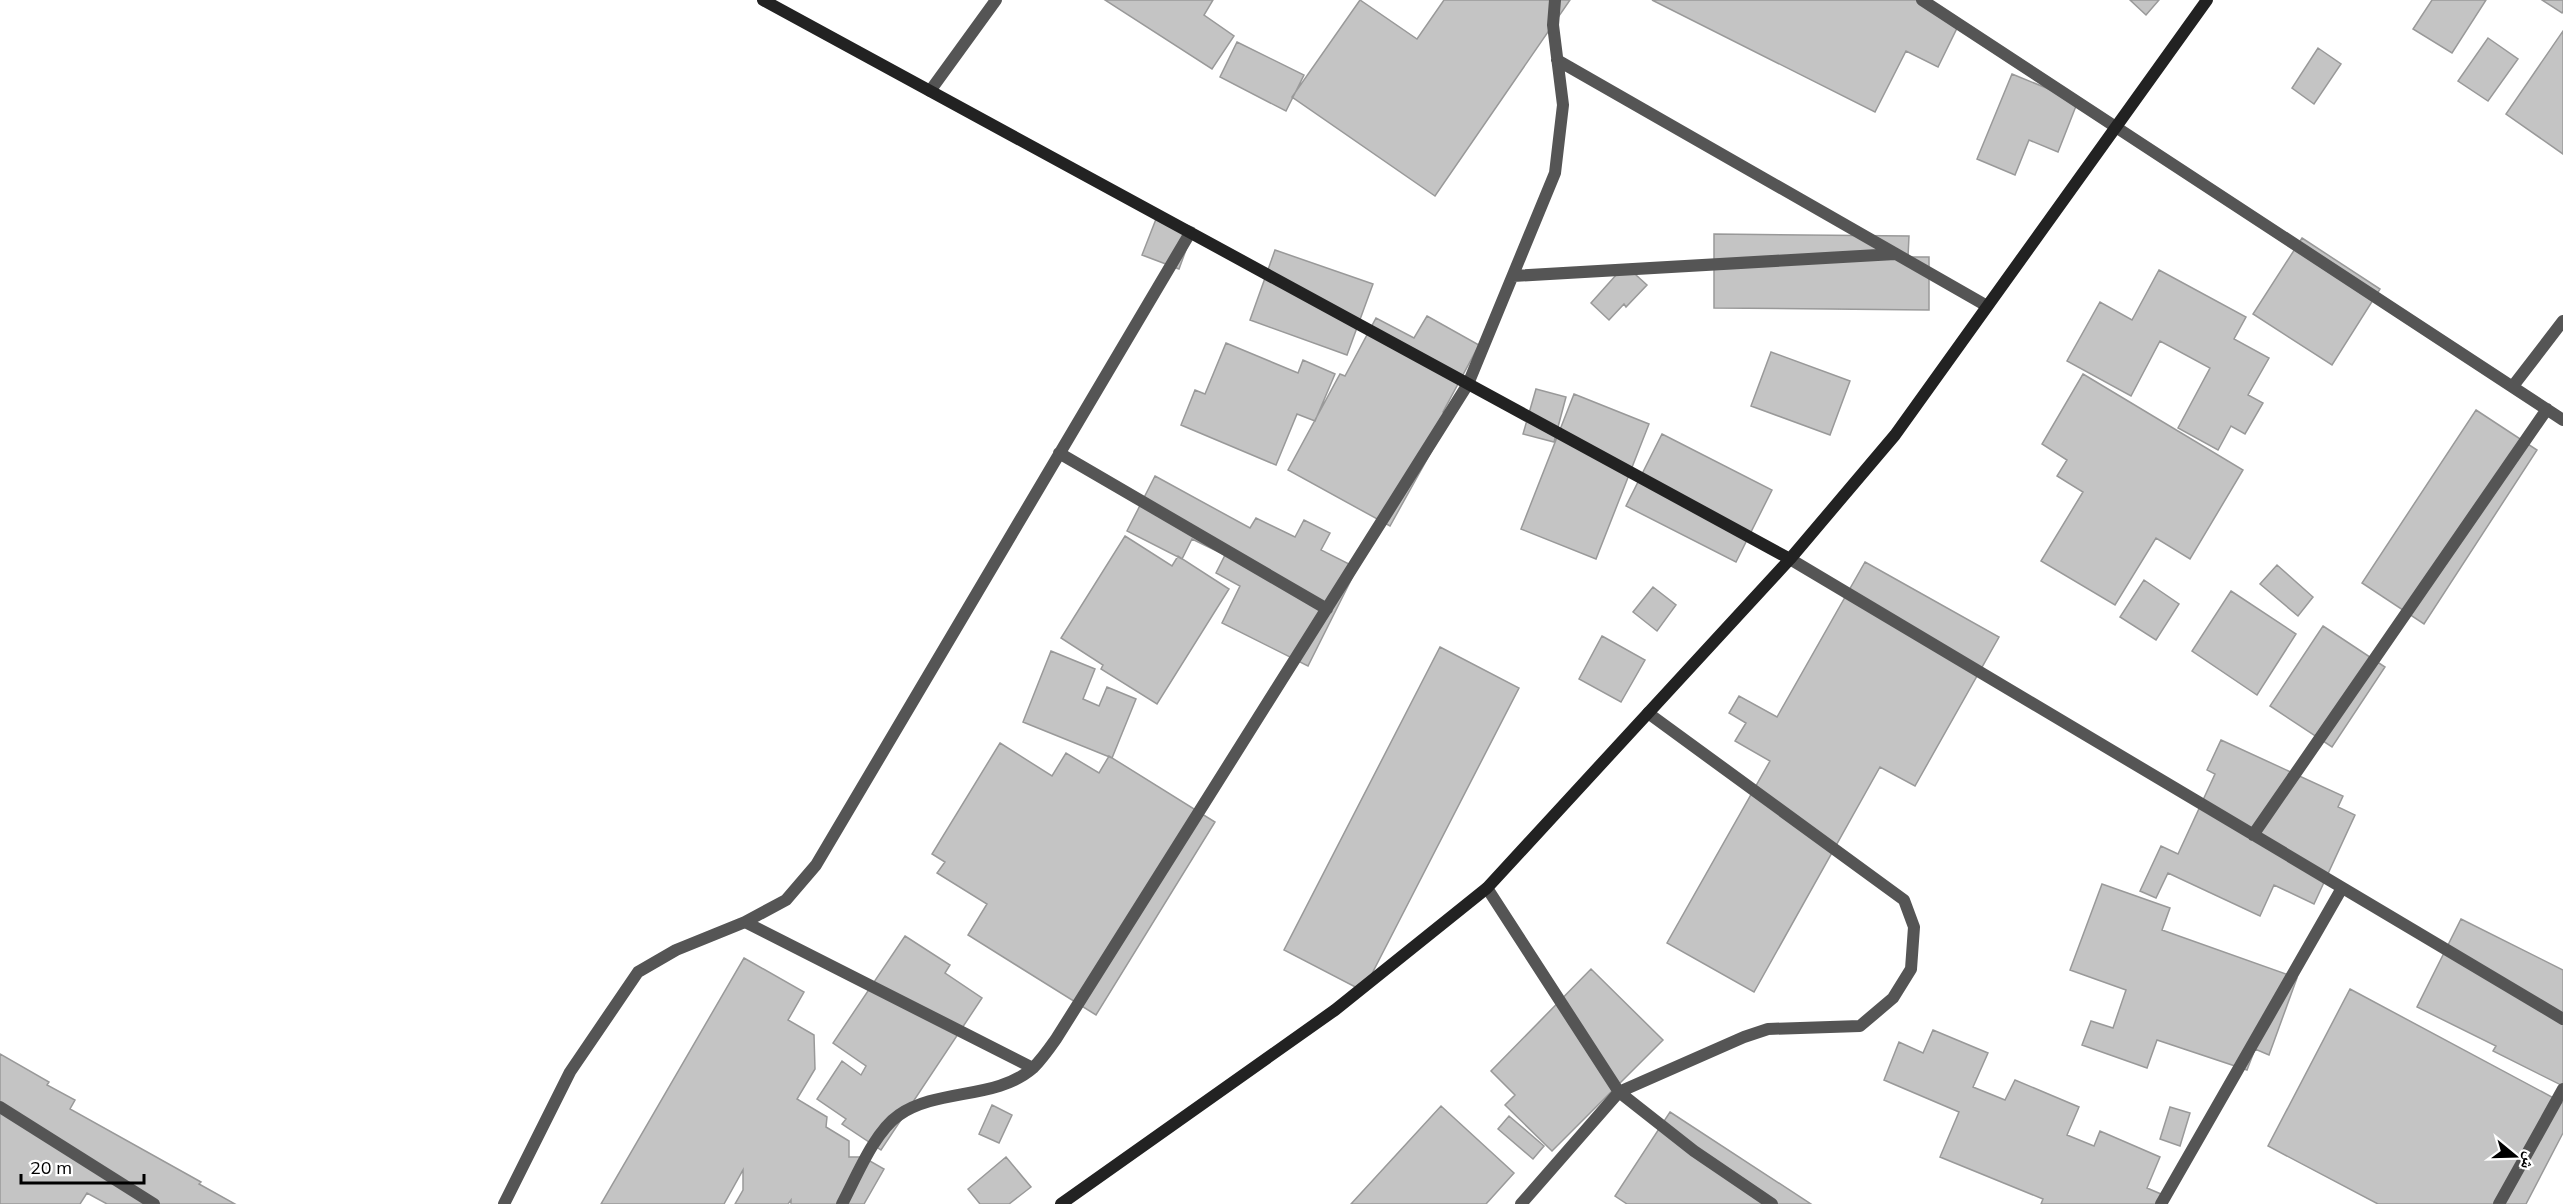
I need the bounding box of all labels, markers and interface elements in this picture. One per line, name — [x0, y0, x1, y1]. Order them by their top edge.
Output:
north arrow — [2485, 1126, 2545, 1186]
scale bar — [21, 1147, 144, 1185]
text: ش — [2517, 1150, 2541, 1172]
text: 20 m — [30, 1156, 72, 1179]

